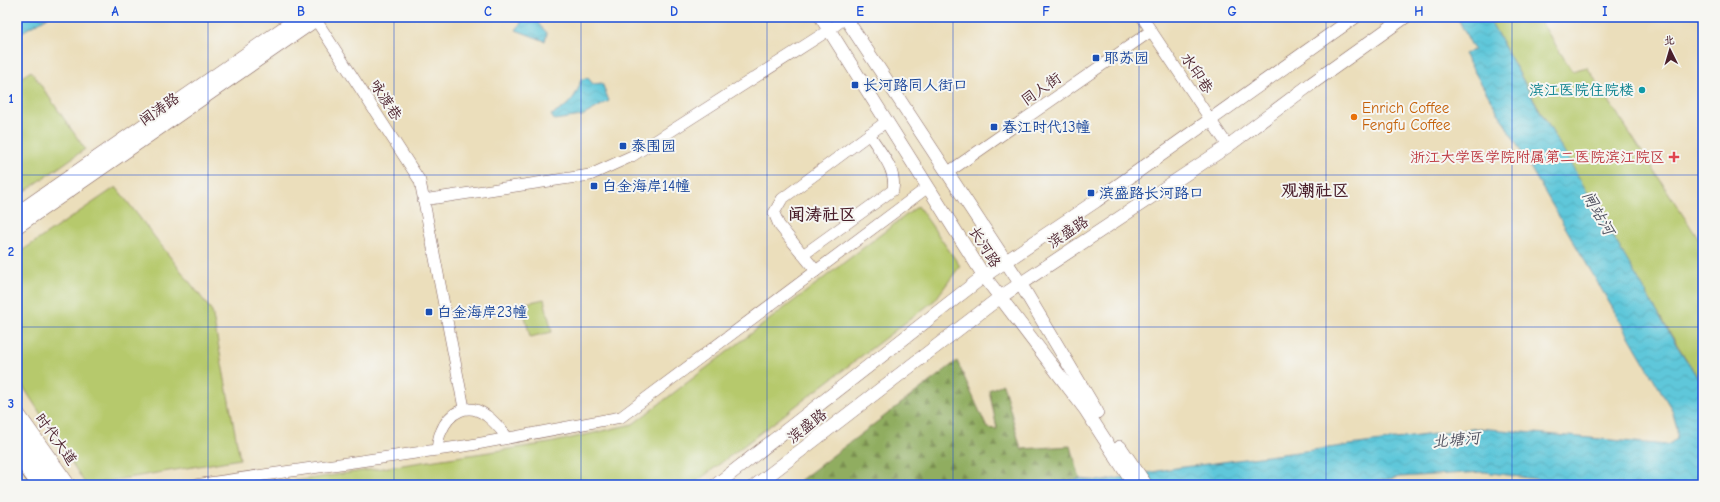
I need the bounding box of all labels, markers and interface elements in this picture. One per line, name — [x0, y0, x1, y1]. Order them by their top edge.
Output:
text: A — [111, 4, 119, 19]
text: B — [297, 4, 305, 19]
text: C — [484, 4, 492, 19]
text: D — [670, 4, 678, 19]
text: E — [856, 4, 864, 19]
text: F — [1042, 4, 1050, 19]
text: G — [1227, 4, 1237, 19]
text: H — [1414, 4, 1424, 19]
text: I — [1602, 4, 1608, 19]
north arrow — [1650, 30, 1690, 70]
text: 北 — [1663, 34, 1675, 47]
place label: 耶苏园 — [1104, 49, 1149, 67]
street label: 水印巷 — [1177, 49, 1217, 97]
marker: 耶苏园 — [1091, 53, 1101, 63]
street label: 同人街 — [1017, 69, 1065, 109]
street label: 咏渡巷 — [366, 76, 406, 124]
place label: 长河路同人街口 — [863, 76, 968, 94]
marker: 长河路同人街口 — [850, 80, 860, 90]
place label: 滨江医院住院楼 — [1529, 81, 1634, 99]
marker: 滨江医院住院楼 — [1637, 85, 1647, 95]
street label: 闻涛路 — [135, 89, 183, 129]
text: 1 — [8, 91, 14, 106]
place label: Enrich Coffee Fengfu Coffee — [1362, 99, 1451, 134]
marker: Enrich Coffee Fengfu Coffee — [1349, 112, 1359, 122]
place label: 春江时代13幢 — [1002, 118, 1091, 136]
marker: 春江时代13幢 — [989, 122, 999, 132]
place label: 泰围园 — [631, 137, 676, 155]
marker: 泰围园 — [618, 141, 628, 151]
place label: 浙江大学医学院附属第二医院滨江院区 — [1410, 148, 1665, 166]
marker: 浙江大学医学院附属第二医院滨江院区 — [1668, 151, 1680, 163]
place label: 白金海岸14幢 — [602, 177, 690, 195]
marker: 白金海岸14幢 — [589, 181, 599, 191]
district label: 观潮社区 — [1281, 181, 1349, 200]
place label: 滨盛路长河路口 — [1099, 184, 1204, 202]
marker: 滨盛路长河路口 — [1086, 188, 1096, 198]
water label: 闸站河 — [1578, 188, 1619, 241]
district label: 闻涛社区 — [788, 205, 856, 224]
street label: 滨盛路 — [1044, 212, 1092, 252]
street label: 长河路 — [965, 223, 1005, 271]
text: 2 — [8, 244, 14, 259]
place label: 白金海岸23幢 — [437, 303, 527, 321]
marker: 白金海岸23幢 — [424, 307, 434, 317]
text: 3 — [8, 396, 14, 411]
street label: 滨盛路 — [784, 405, 830, 447]
street label: 时代大道 — [31, 409, 81, 469]
water label: 北塘河 — [1431, 429, 1484, 451]

